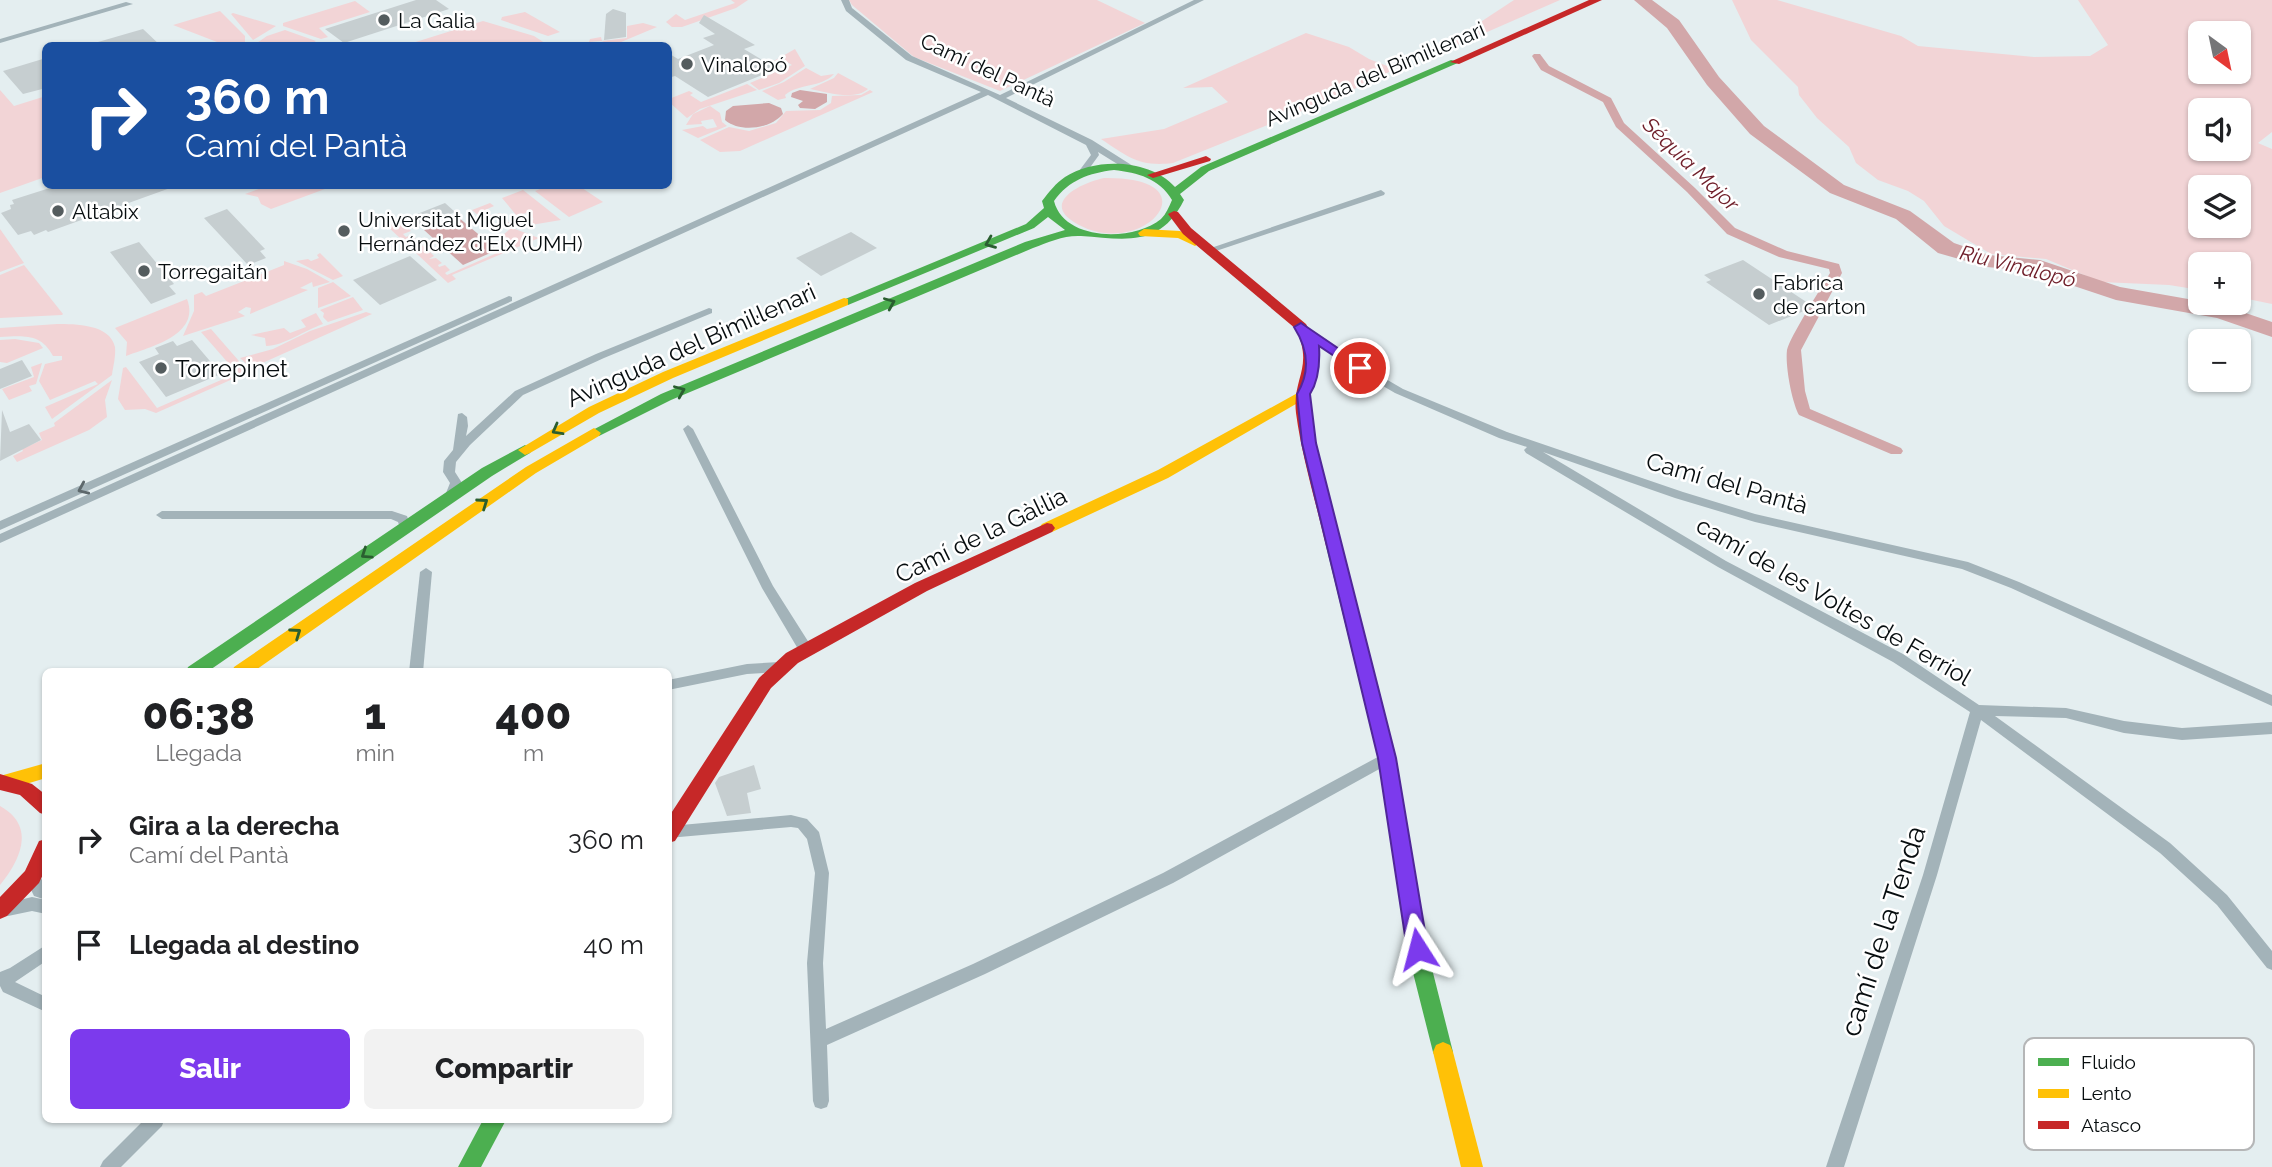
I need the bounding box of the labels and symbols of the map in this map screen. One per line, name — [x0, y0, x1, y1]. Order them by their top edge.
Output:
place label: La Galia — [398, 8, 475, 33]
marker: La Galia — [376, 12, 392, 28]
street label: Avinguda del Bimil·lenari — [1261, 16, 1489, 132]
north arrow — [2188, 21, 2250, 84]
street label: Camí del Pantà — [917, 28, 1059, 112]
place label: Vinalopó — [701, 52, 787, 77]
marker: Vinalopó — [679, 56, 695, 72]
water label: Séquia Major — [1637, 111, 1745, 217]
place label: Altabix — [72, 199, 139, 224]
marker: Altabix — [50, 203, 66, 219]
place label: Universitat Miguel Hernández d'Elx (UMH) — [358, 207, 583, 256]
marker: Universitat Miguel Hernández d'Elx (UMH) — [336, 223, 352, 239]
one-way arrow — [985, 234, 997, 248]
water label: Riu Vinalopó — [1958, 240, 2078, 292]
place label: Torregaitán — [158, 259, 267, 284]
marker: Torregaitán — [136, 263, 152, 279]
place label: Fabrica de carton — [1773, 270, 1866, 319]
street label: Avinguda del Bimil·lenari — [562, 277, 820, 413]
marker: Fabrica de carton — [1751, 286, 1767, 302]
one-way arrow — [883, 297, 895, 311]
pin — [1330, 338, 1390, 398]
place label: Torrepinet — [175, 354, 288, 383]
marker: Torrepinet — [153, 360, 169, 376]
one-way arrow — [673, 385, 686, 399]
one-way arrow — [551, 422, 564, 435]
street label: Camí del Pantà — [1643, 446, 1811, 520]
one-way arrow — [78, 481, 91, 495]
street label: Camí de la Gàl·lia — [891, 481, 1071, 589]
one-way arrow — [475, 499, 488, 511]
street label: camí de les Voltes de Ferriol — [1691, 510, 1977, 692]
one-way arrow — [361, 546, 374, 559]
one-way arrow — [288, 629, 301, 641]
street label: camí de la Tenda — [1833, 822, 1933, 1040]
position arrow — [1381, 912, 1455, 986]
legend — [2024, 1038, 2254, 1150]
text: Fluido — [2081, 1051, 2136, 1073]
text: Lento — [2081, 1082, 2132, 1104]
text: Atasco — [2081, 1114, 2141, 1136]

